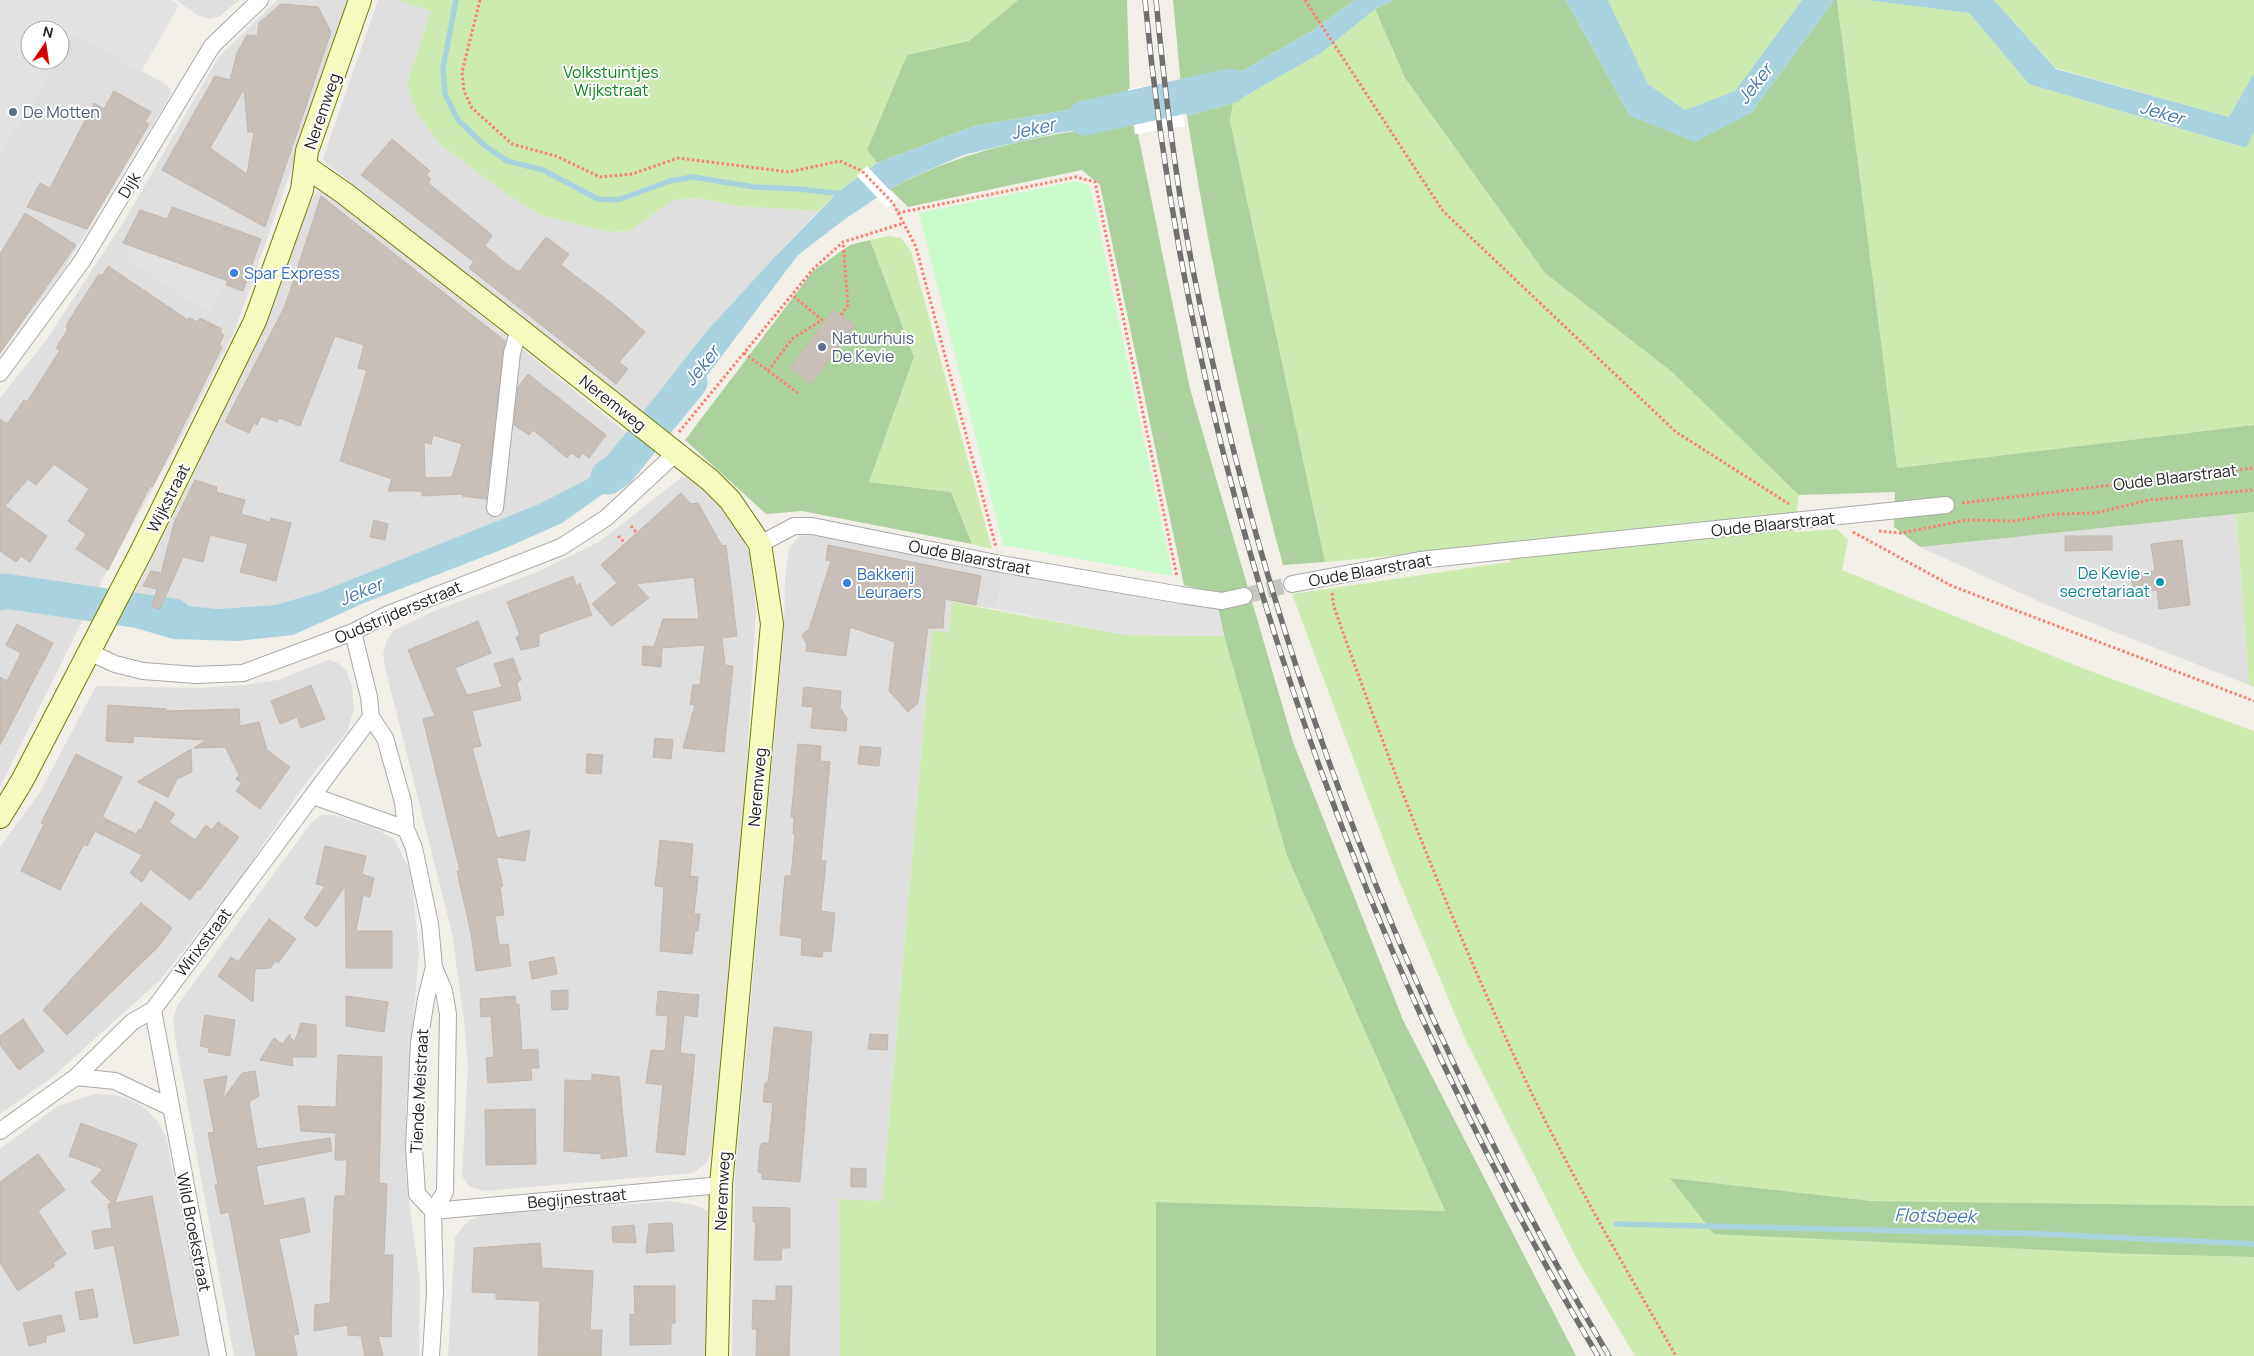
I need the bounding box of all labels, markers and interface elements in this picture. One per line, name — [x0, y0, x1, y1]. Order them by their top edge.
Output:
north arrow — [20, 20, 70, 70]
text: N — [41, 21, 55, 42]
water label: Jeker — [1731, 56, 1779, 108]
park label: Volkstuintjes Wijkstraat — [563, 61, 659, 101]
street label: Neremweg — [299, 70, 345, 152]
water label: Jeker — [2138, 94, 2189, 130]
place label: De Motten — [23, 101, 100, 123]
marker: De Motten — [7, 106, 19, 118]
water label: Jeker — [1008, 111, 1060, 144]
street label: Dijk — [113, 167, 146, 202]
place label: Spar Express — [244, 262, 340, 284]
marker: Spar Express — [228, 267, 240, 279]
place label: Natuurhuis De Kevie — [832, 327, 914, 367]
water label: Jeker — [678, 339, 726, 390]
marker: Natuurhuis De Kevie — [816, 341, 828, 353]
street label: Neremweg — [575, 370, 651, 436]
street label: Oude Blaarstraat — [2112, 459, 2238, 495]
street label: Wijkstraat — [141, 460, 195, 536]
street label: Oude Blaarstraat — [1710, 507, 1836, 541]
street label: Oude Blaarstraat — [907, 534, 1033, 580]
street label: Oude Blaarstraat — [1307, 548, 1433, 592]
place label: De Kevie - secretariaat — [2059, 562, 2150, 602]
place label: Bakkerij Leuraers — [857, 563, 922, 603]
water label: Jeker — [335, 571, 388, 611]
street label: Oudstrijdersstraat — [331, 575, 465, 649]
marker: De Kevie - secretariaat — [2154, 576, 2166, 588]
marker: Bakkerij Leuraers — [841, 577, 853, 589]
street label: Neremweg — [743, 747, 771, 827]
street label: Wirixstraat — [170, 903, 236, 981]
street label: Tiende Meistraat — [405, 1028, 433, 1154]
street label: Neremweg — [709, 1151, 735, 1231]
street label: Wild Broekstraat — [172, 1170, 216, 1294]
street label: Begijnestraat — [526, 1183, 628, 1213]
water label: Flotsbeek — [1894, 1202, 1979, 1228]

